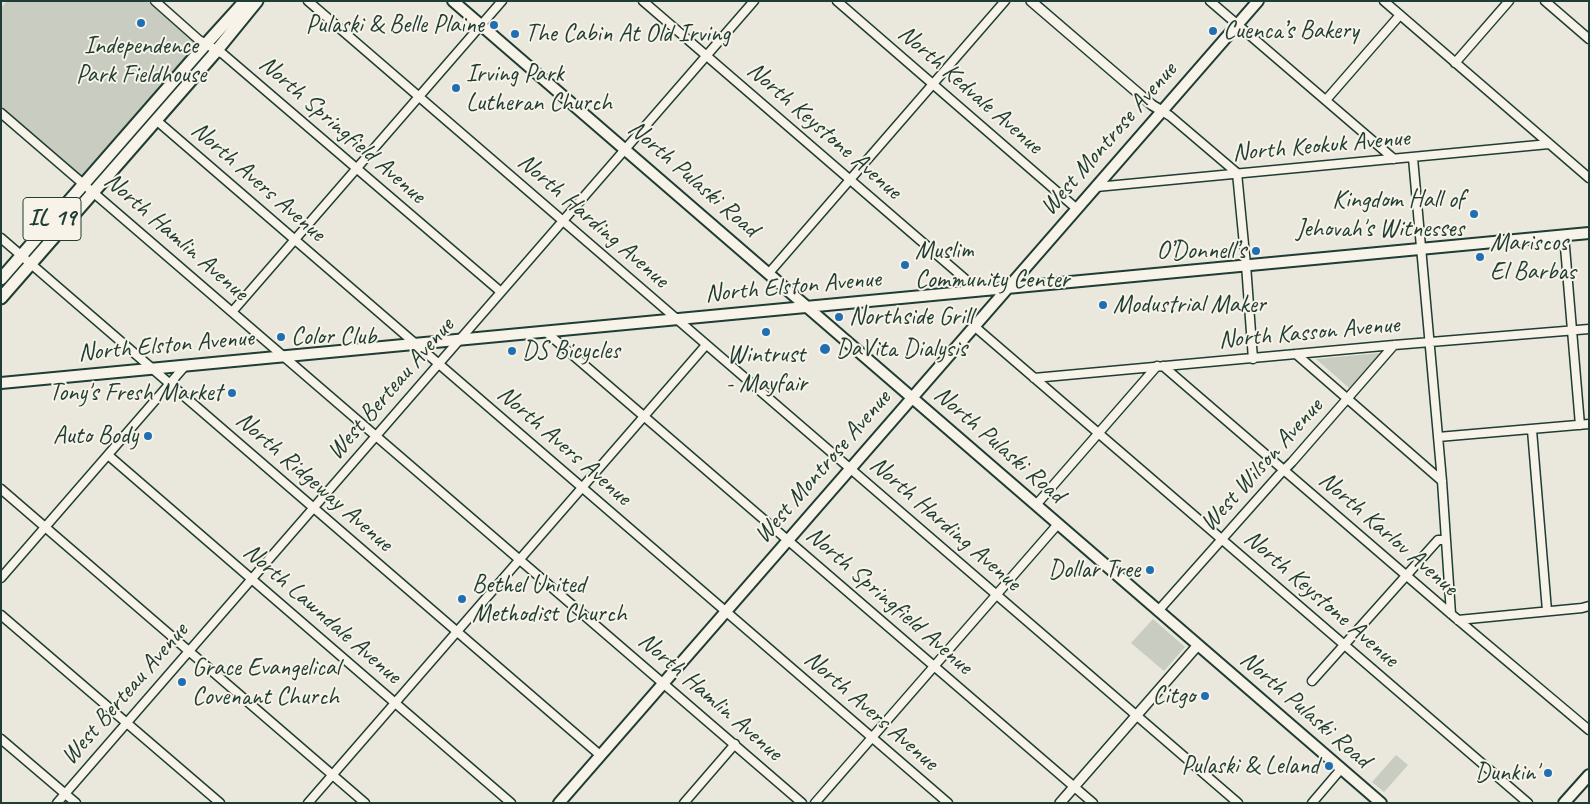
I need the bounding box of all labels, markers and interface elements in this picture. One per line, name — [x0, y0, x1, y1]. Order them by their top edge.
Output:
place label: Pulaski & Belle Plaine — [306, 10, 484, 40]
place label: Cuenca’s Bakery — [1223, 16, 1358, 46]
marker: Independence Park Fieldhouse — [135, 17, 147, 29]
marker: Pulaski & Belle Plaine — [488, 19, 500, 31]
place label: The Cabin At Old Irving — [525, 19, 730, 49]
street label: North Kedvale Avenue — [891, 19, 1049, 161]
marker: Cuenca’s Bakery — [1207, 25, 1219, 37]
marker: The Cabin At Old Irving — [509, 28, 521, 40]
place label: Independence Park Fieldhouse — [76, 31, 206, 90]
street label: North Springfield Avenue — [253, 49, 431, 211]
street label: North Keystone Avenue — [741, 56, 907, 206]
street label: West Montrose Avenue — [1034, 56, 1184, 222]
place label: Irving Park Lutheran Church — [466, 59, 612, 118]
marker: Irving Park Lutheran Church — [450, 82, 462, 94]
street label: North Pulaski Road — [622, 114, 764, 244]
street label: North Avers Avenue — [185, 115, 331, 249]
street label: North Keokuk Avenue — [1231, 123, 1411, 169]
street label: North Harding Avenue — [511, 147, 675, 295]
street label: North Hamlin Avenue — [98, 166, 254, 308]
place label: Kingdom Hall of Jehovah's Witnesses — [1296, 185, 1464, 244]
road number: IL 19 — [23, 198, 81, 240]
marker: Kingdom Hall of Jehovah's Witnesses — [1468, 208, 1480, 220]
place label: Mariscos El Barbas — [1490, 228, 1576, 287]
place label: Muslim Community Center — [915, 236, 1070, 295]
place label: O’Donnell’s — [1157, 236, 1246, 266]
marker: O’Donnell’s — [1250, 245, 1262, 257]
marker: Mariscos El Barbas — [1474, 251, 1486, 263]
marker: Muslim Community Center — [899, 259, 911, 271]
street label: North Elston Avenue — [704, 264, 882, 310]
place label: Modustrial Maker — [1113, 290, 1266, 320]
marker: Modustrial Maker — [1097, 299, 1109, 311]
place label: Northside Grill — [849, 302, 973, 332]
street label: North Kasson Avenue — [1217, 310, 1401, 356]
marker: Northside Grill — [833, 311, 845, 323]
street label: West Berteau Avenue — [321, 312, 461, 466]
place label: Color Club — [291, 322, 376, 352]
street label: North Elston Avenue — [77, 323, 255, 369]
marker: Wintrust - Mayfair — [760, 326, 772, 338]
marker: Color Club — [275, 331, 287, 343]
place label: DaVita Dialysis — [836, 334, 967, 364]
place label: DS Bicycles — [522, 336, 620, 366]
place label: Wintrust - Mayfair — [725, 340, 807, 399]
marker: DaVita Dialysis — [818, 342, 832, 356]
marker: DS Bicycles — [506, 345, 518, 357]
place label: Tony's Fresh Market — [49, 378, 222, 408]
street label: North Avers Avenue — [491, 379, 637, 513]
street label: North Pulaski Road — [928, 380, 1070, 510]
street label: West Montrose Avenue — [748, 384, 898, 550]
marker: Tony's Fresh Market — [226, 387, 238, 399]
street label: West Wilson Avenue — [1194, 392, 1330, 538]
street label: North Ridgeway Avenue — [229, 406, 399, 558]
place label: Auto Body — [53, 421, 138, 451]
marker: Auto Body — [142, 430, 154, 442]
street label: North Harding Avenue — [863, 450, 1027, 598]
street label: North Karlov Avenue — [1312, 465, 1464, 603]
street label: North Springfield Avenue — [800, 520, 978, 682]
street label: North Keystone Avenue — [1238, 524, 1404, 674]
street label: North Lawndale Avenue — [237, 537, 407, 691]
place label: Dollar Tree — [1048, 555, 1140, 585]
marker: Dollar Tree — [1144, 564, 1156, 576]
place label: Bethel United Methodist Church — [472, 570, 626, 629]
marker: Bethel United Methodist Church — [456, 593, 468, 605]
street label: West Berteau Avenue — [55, 617, 195, 771]
street label: North Hamlin Avenue — [632, 626, 788, 768]
street label: North Avers Avenue — [798, 644, 944, 778]
street label: North Pulaski Road — [1234, 645, 1376, 775]
place label: Grace Evangelical Covenant Church — [192, 653, 340, 712]
marker: Grace Evangelical Covenant Church — [176, 676, 188, 688]
place label: Citgo — [1153, 681, 1195, 711]
marker: Citgo — [1199, 690, 1211, 702]
place label: Pulaski & Leland — [1182, 751, 1319, 781]
place label: Dunkin' — [1475, 758, 1538, 788]
marker: Pulaski & Leland — [1323, 760, 1335, 772]
marker: Dunkin' — [1542, 767, 1554, 779]

